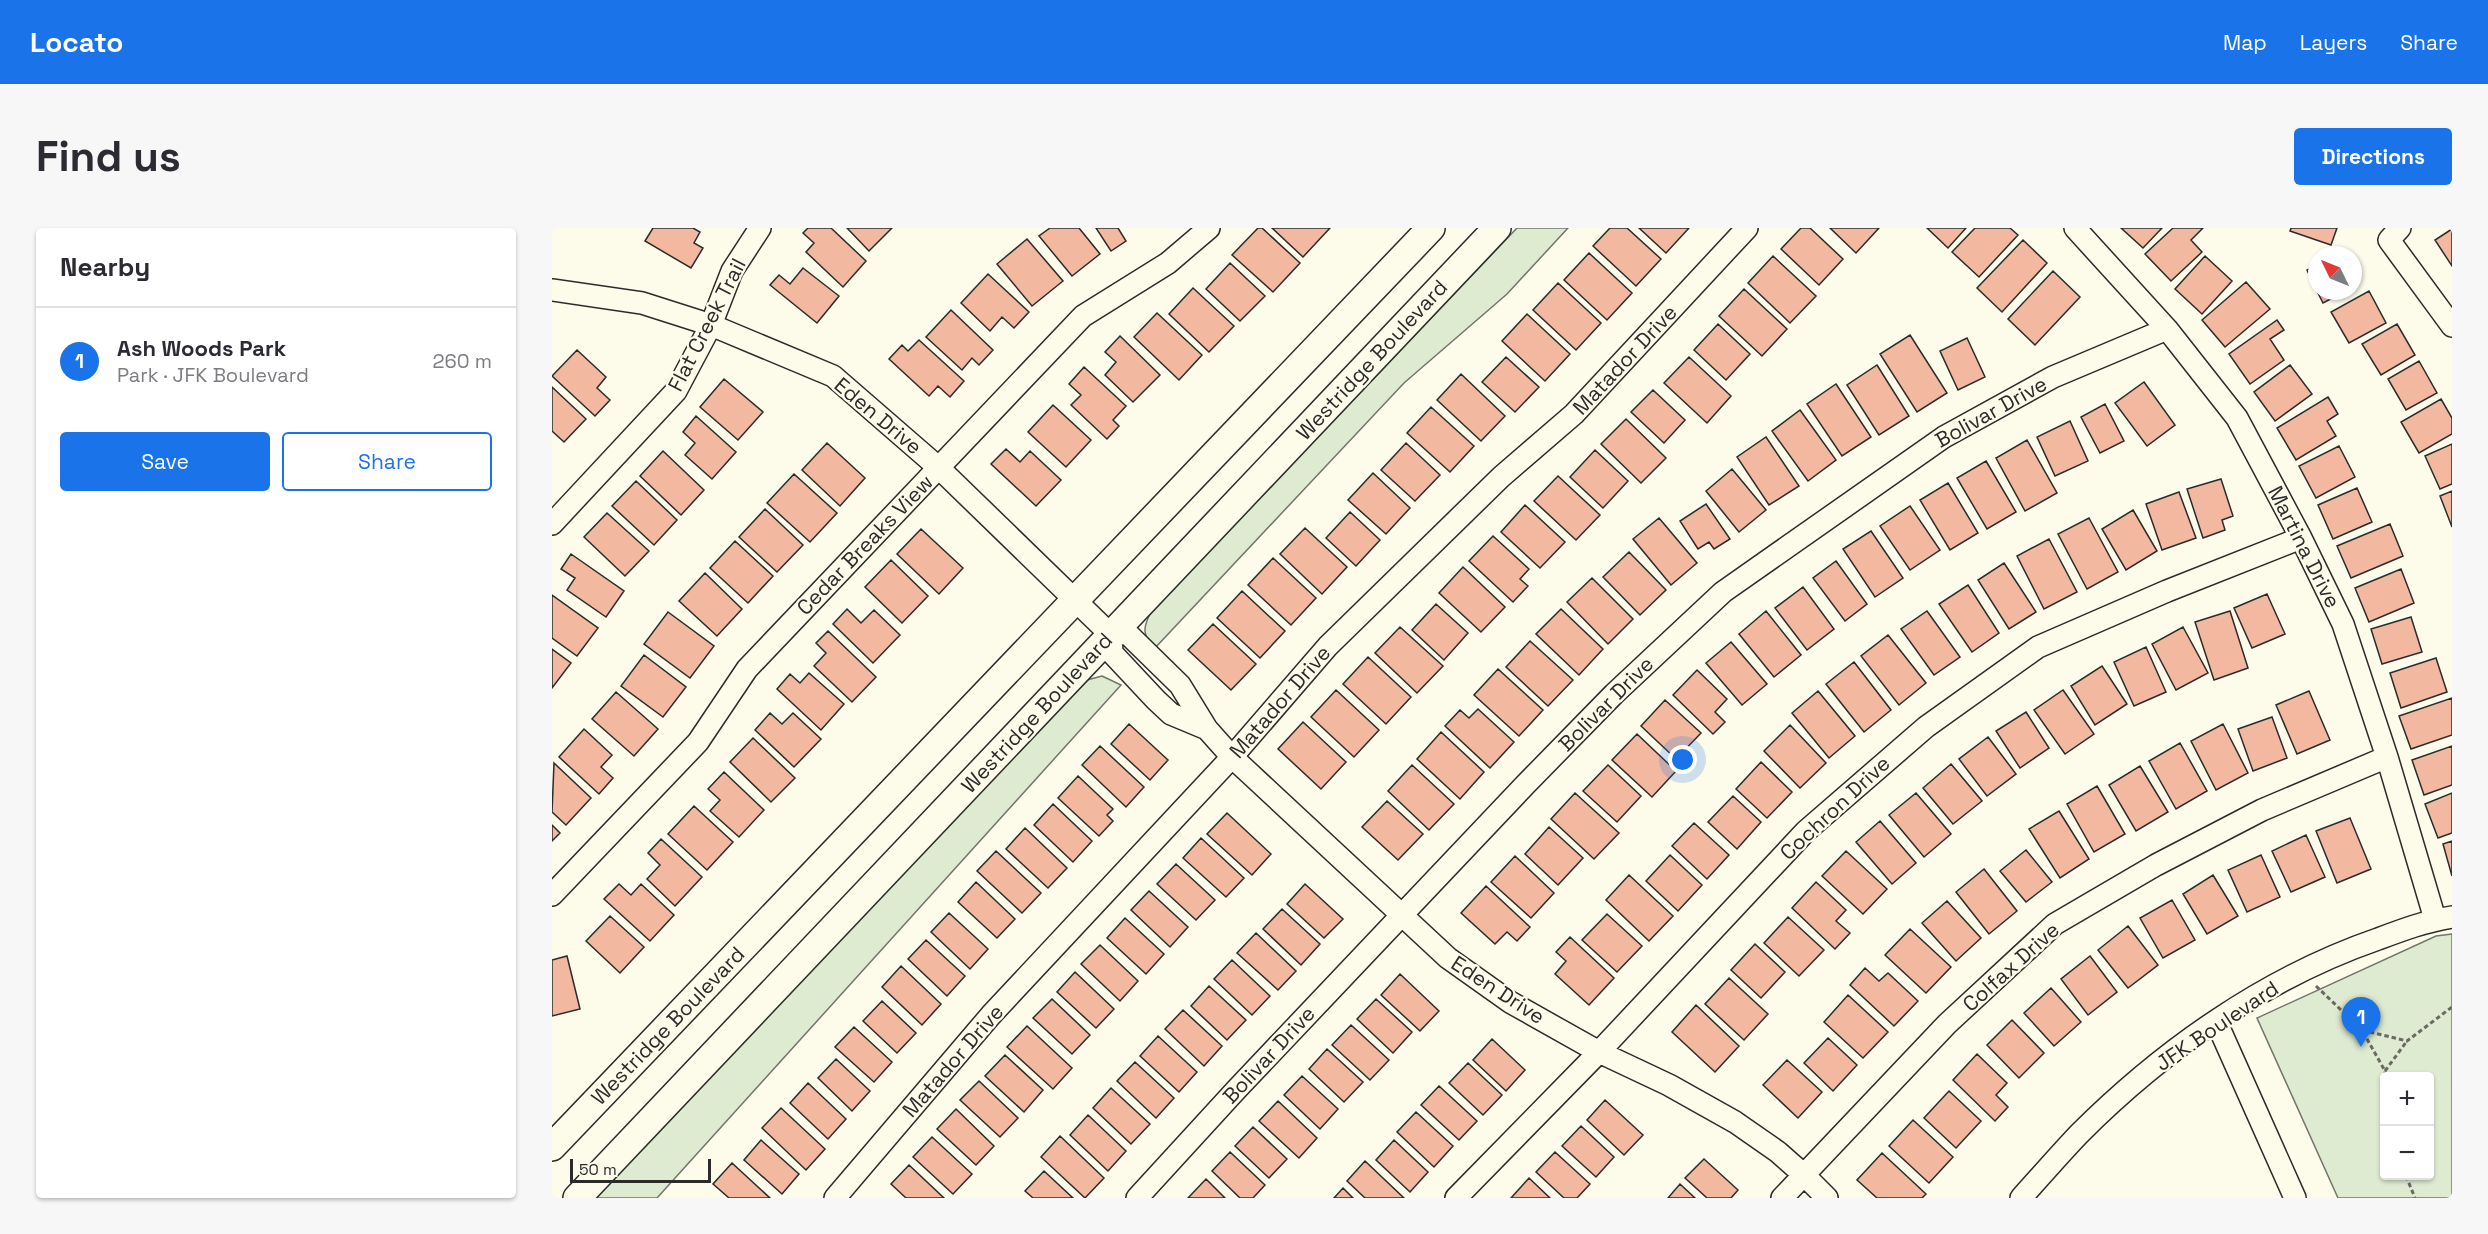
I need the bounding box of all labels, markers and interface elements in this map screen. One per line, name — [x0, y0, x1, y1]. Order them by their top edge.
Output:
text: Locato — [30, 24, 123, 60]
text: Map — [2223, 29, 2267, 56]
text: Layers — [2300, 29, 2367, 56]
text: Share — [2400, 29, 2458, 56]
button: Directions — [2294, 128, 2452, 185]
text: Find us — [36, 130, 181, 183]
north arrow — [2308, 246, 2362, 300]
text: Nearby — [60, 250, 150, 284]
street label: Flat Creek Trail — [661, 254, 752, 396]
street label: Westridge Boulevard — [1290, 274, 1453, 446]
street label: Matador Drive — [1567, 299, 1683, 420]
text: Ash Woods Park — [117, 334, 286, 362]
text: 1 — [75, 348, 84, 374]
text: 260 m — [433, 348, 492, 374]
text: Park · JFK Boulevard — [117, 362, 309, 388]
street label: Bolivar Drive — [1930, 370, 2051, 453]
street label: Eden Drive — [829, 371, 928, 460]
button: Save — [60, 432, 270, 491]
button: Share — [282, 432, 492, 491]
street label: Cedar Breaks View — [791, 469, 939, 621]
street label: Martina Drive — [2262, 481, 2347, 612]
street label: Westridge Boulevard — [955, 627, 1118, 799]
street label: Matador Drive — [1223, 640, 1336, 764]
street label: Bolivar Drive — [1552, 650, 1659, 757]
your location — [1668, 745, 1697, 774]
street label: Cochron Drive — [1774, 750, 1895, 866]
street label: Colfax Drive — [1957, 916, 2065, 1017]
street label: Westridge Boulevard — [585, 941, 750, 1111]
street label: Eden Drive — [1446, 949, 1550, 1030]
street label: JFK Boulevard — [2150, 974, 2284, 1077]
pin: 1 — [2342, 998, 2380, 1047]
street label: Matador Drive — [896, 999, 1009, 1123]
street label: Bolivar Drive — [1217, 1000, 1321, 1109]
map controls — [2380, 1072, 2434, 1180]
button: + — [2380, 1072, 2434, 1126]
button: − — [2380, 1126, 2434, 1180]
scale bar — [570, 1156, 711, 1184]
text: 50 m — [579, 1159, 617, 1180]

